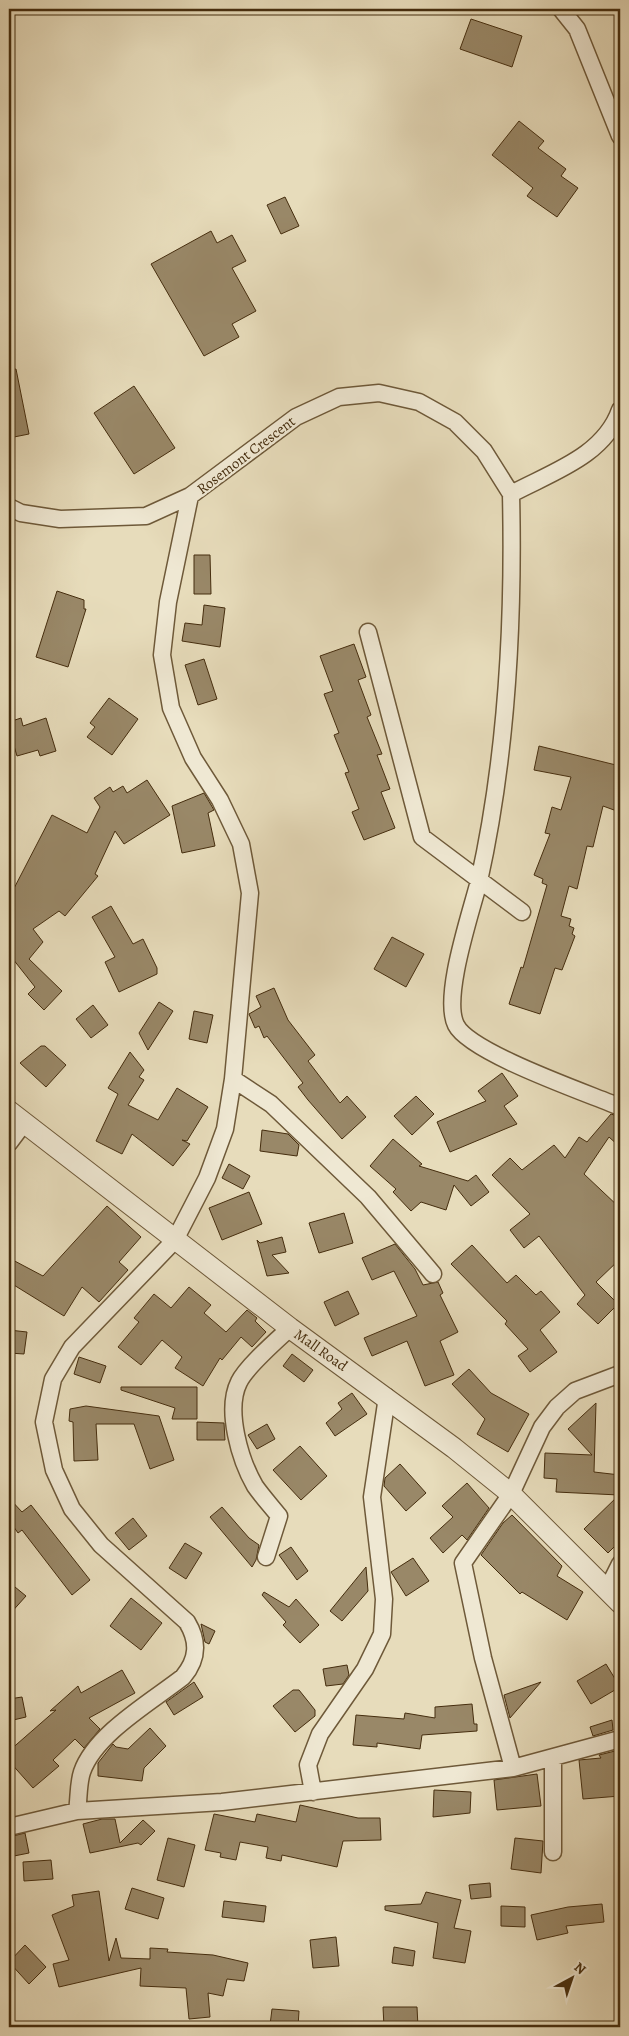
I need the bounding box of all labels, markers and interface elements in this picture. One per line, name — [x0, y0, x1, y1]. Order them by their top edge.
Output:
street label: Rosemont Crescent — [193, 411, 299, 499]
street label: Mall Road — [290, 1324, 353, 1376]
north arrow — [546, 1954, 596, 2004]
text: N — [570, 1958, 590, 1979]

